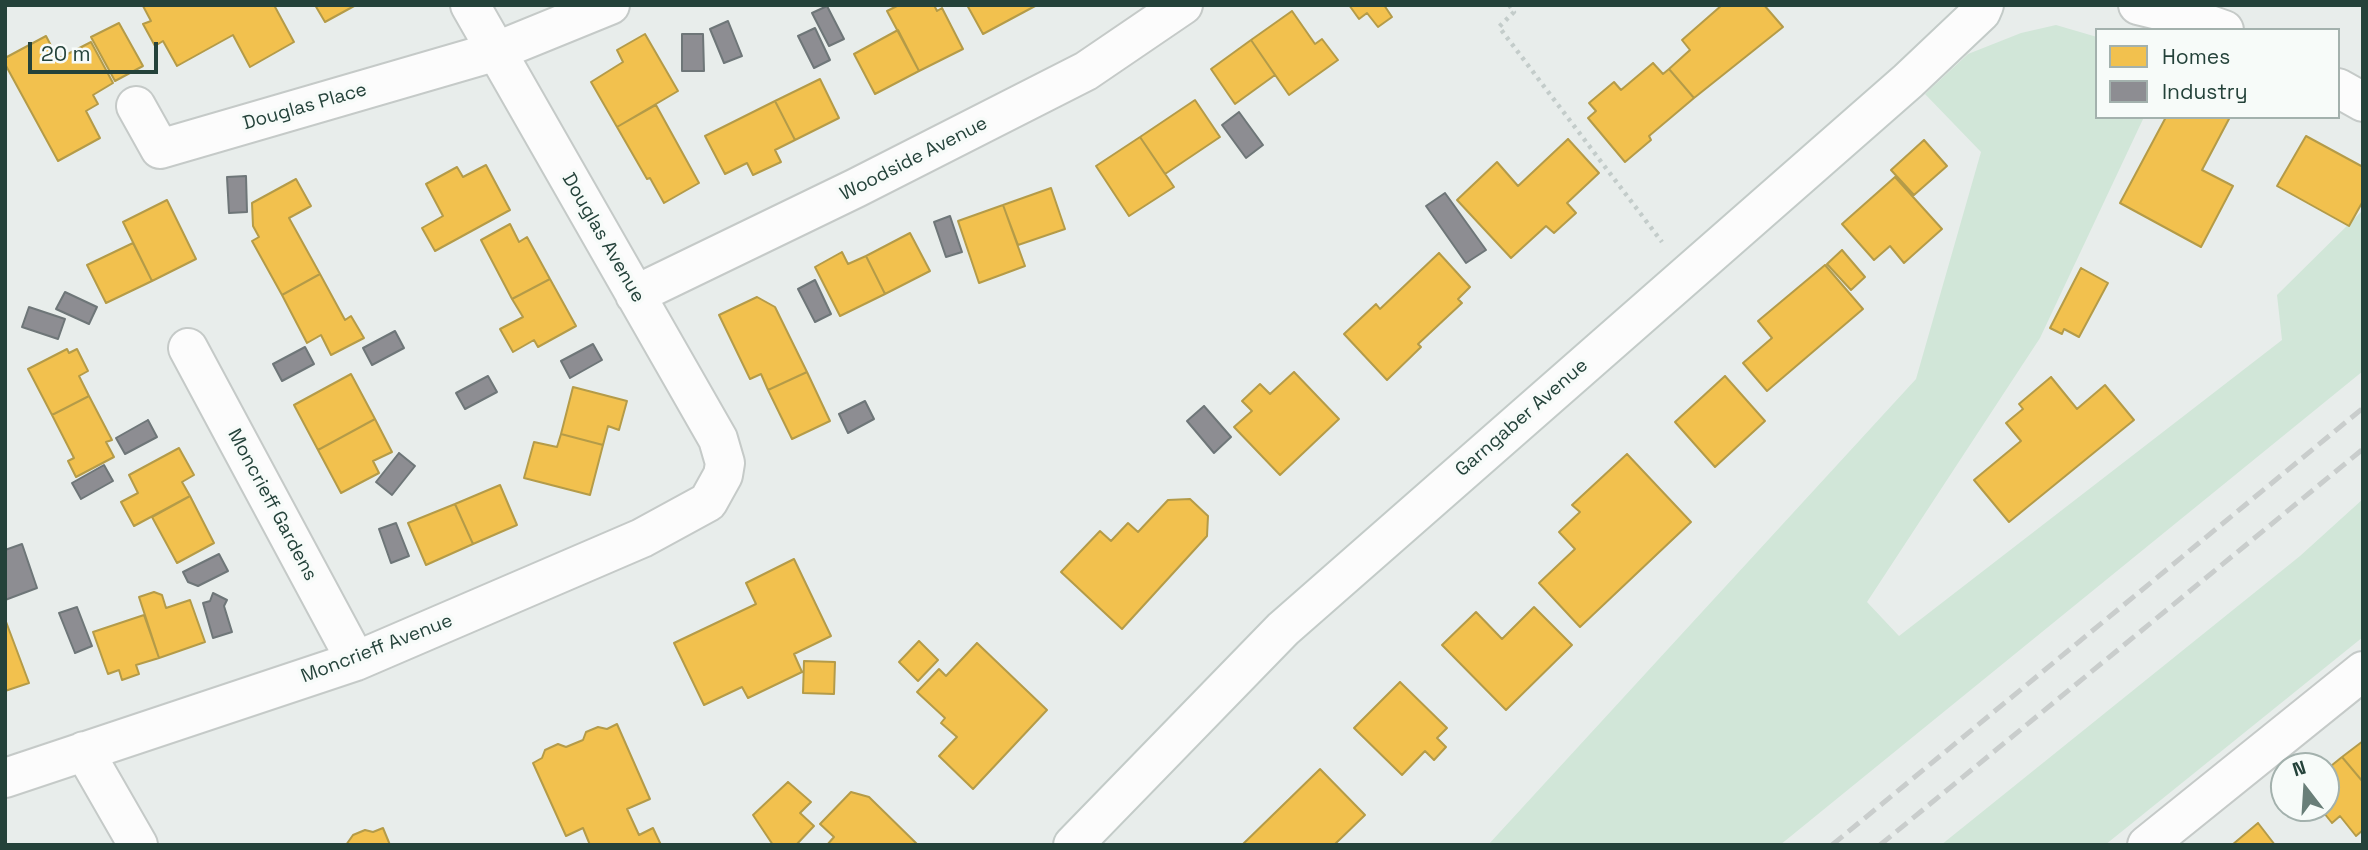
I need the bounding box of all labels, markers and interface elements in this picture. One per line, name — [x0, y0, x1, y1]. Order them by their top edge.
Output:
scale bar — [32, 28, 161, 72]
legend — [2095, 28, 2340, 119]
text: 20 m — [41, 40, 91, 67]
text: Homes — [2162, 43, 2230, 70]
street label: Douglas Place — [240, 78, 370, 136]
text: Industry — [2162, 78, 2248, 105]
street label: Woodside Avenue — [837, 112, 991, 206]
street label: Douglas Avenue — [557, 169, 649, 307]
street label: Garngaber Avenue — [1451, 354, 1593, 482]
street label: Moncrieff Gardens — [222, 425, 322, 585]
street label: Moncrieff Avenue — [298, 610, 456, 688]
north arrow — [2270, 752, 2340, 822]
text: N — [2290, 755, 2309, 782]

